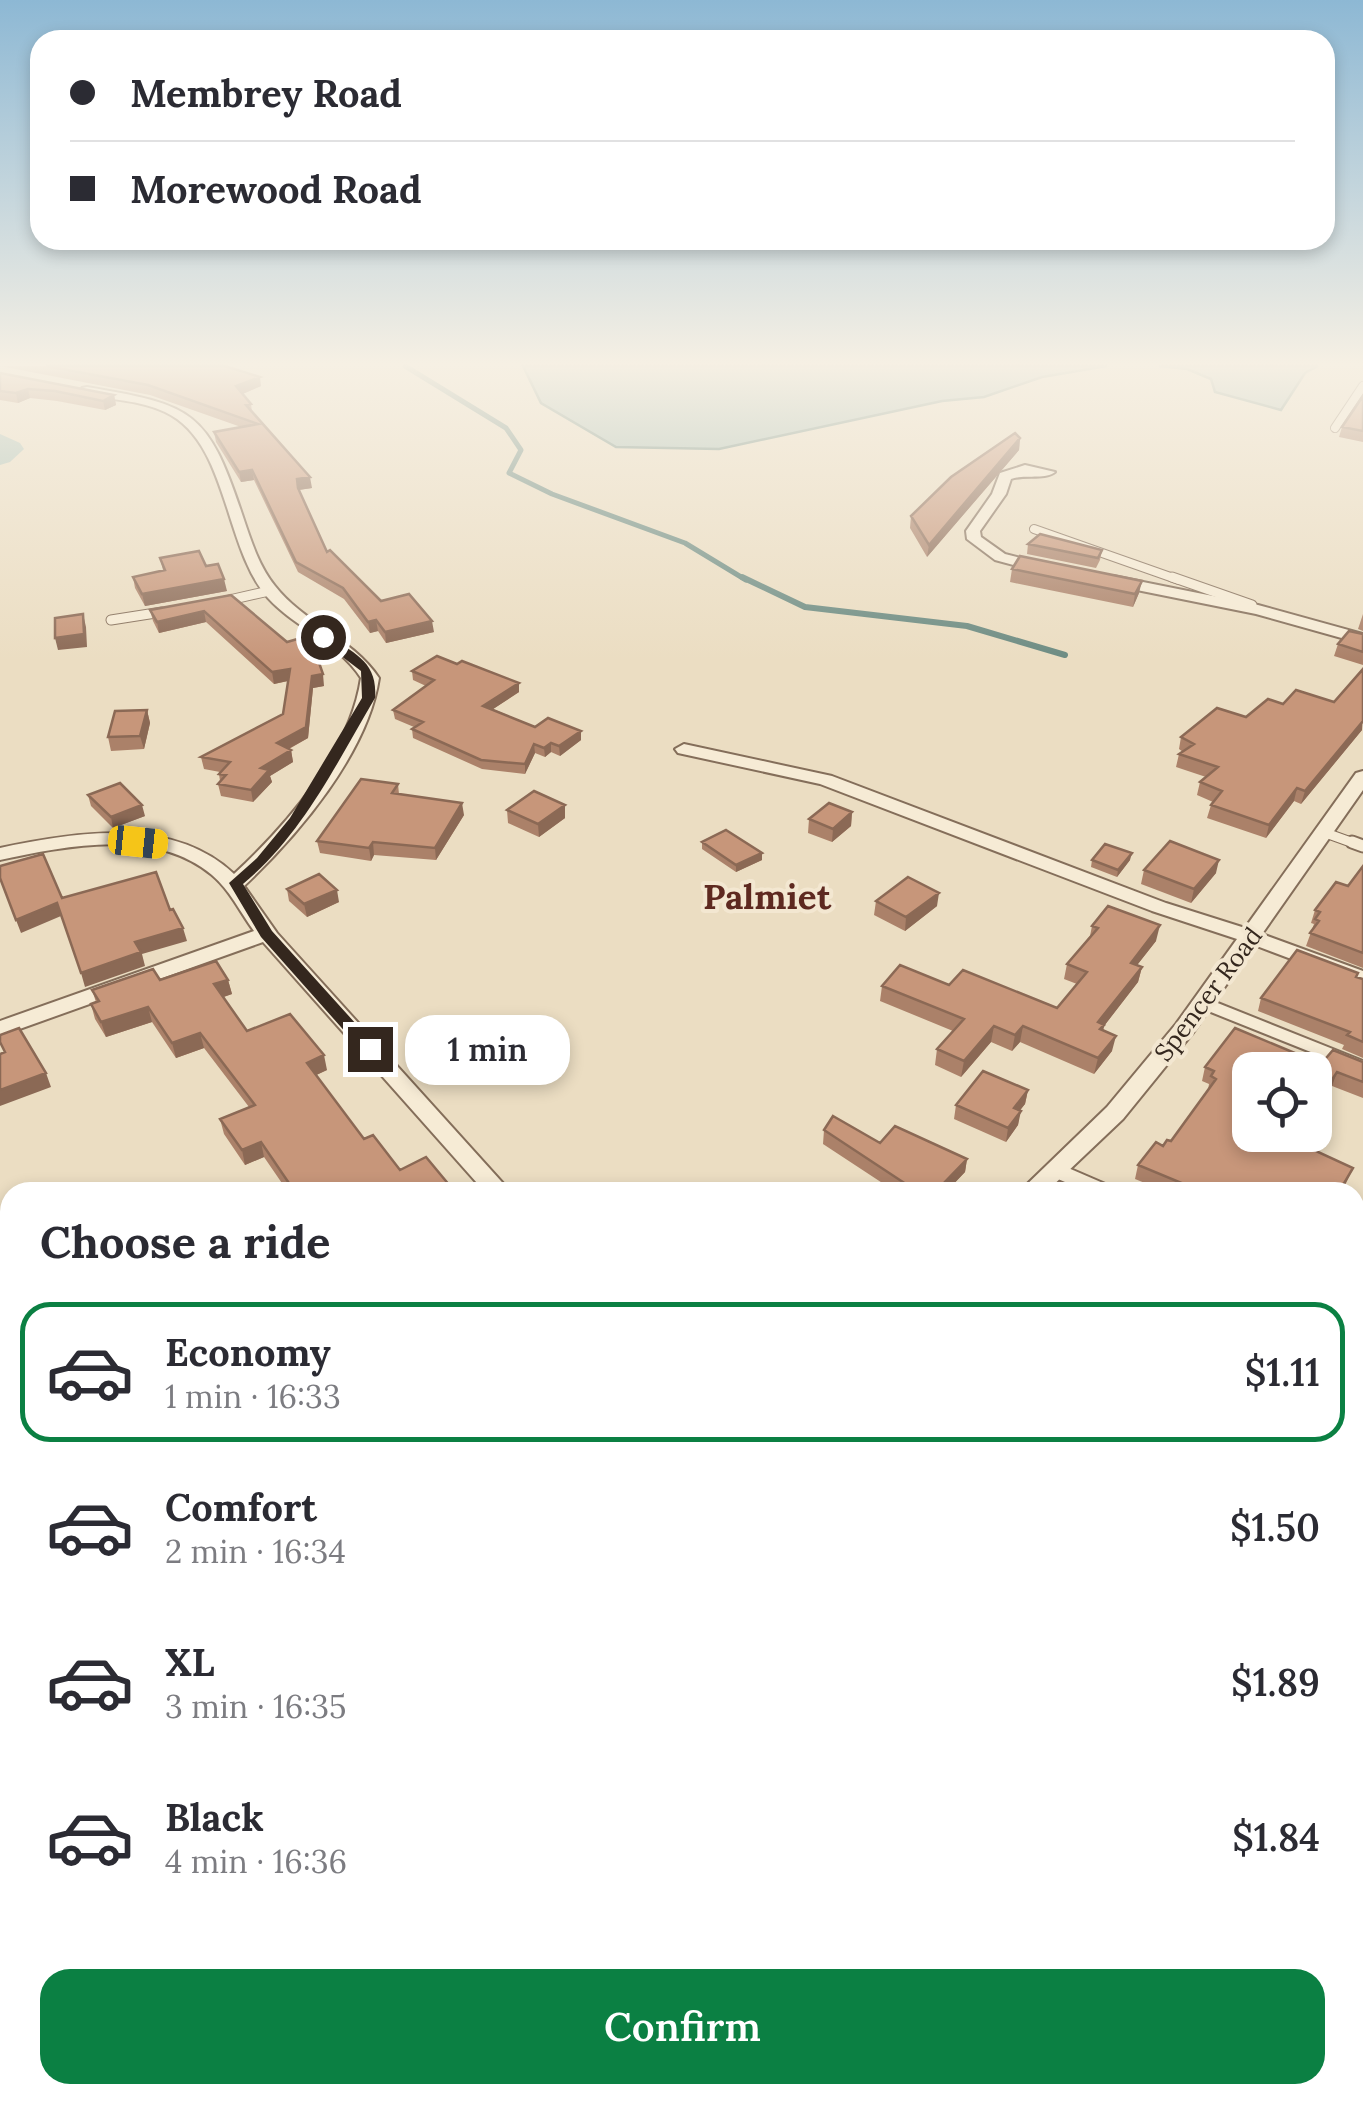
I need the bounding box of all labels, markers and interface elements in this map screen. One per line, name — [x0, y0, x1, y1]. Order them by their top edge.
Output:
text: Membrey Road — [130, 69, 402, 117]
text: Morewood Road — [130, 165, 422, 213]
route start — [301, 615, 346, 660]
car — [107, 824, 169, 860]
district label: Palmiet — [703, 874, 832, 919]
street label: Spencer Road — [1147, 921, 1269, 1067]
callout: 1 min — [405, 1014, 570, 1084]
route end — [348, 1027, 393, 1072]
text: 1 min — [447, 1029, 528, 1070]
map controls — [1232, 1052, 1332, 1152]
button: locate — [1232, 1052, 1332, 1152]
text: Choose a ride — [40, 1213, 330, 1270]
icon: car — [45, 1327, 135, 1417]
text: Economy — [165, 1328, 331, 1376]
text: $1.11 — [1245, 1348, 1320, 1396]
text: 1 min · 16:33 — [165, 1376, 341, 1417]
icon: car — [45, 1482, 135, 1572]
text: Comfort — [165, 1483, 317, 1531]
text: $1.50 — [1230, 1503, 1320, 1551]
text: 2 min · 16:34 — [165, 1531, 346, 1572]
icon: car — [45, 1637, 135, 1727]
text: XL — [165, 1638, 215, 1686]
text: $1.89 — [1231, 1658, 1320, 1706]
text: 3 min · 16:35 — [165, 1686, 347, 1727]
icon: car — [45, 1792, 135, 1882]
text: Black — [165, 1793, 264, 1841]
text: $1.84 — [1232, 1813, 1320, 1861]
text: 4 min · 16:36 — [165, 1841, 347, 1882]
button: Confirm — [40, 1969, 1325, 2084]

